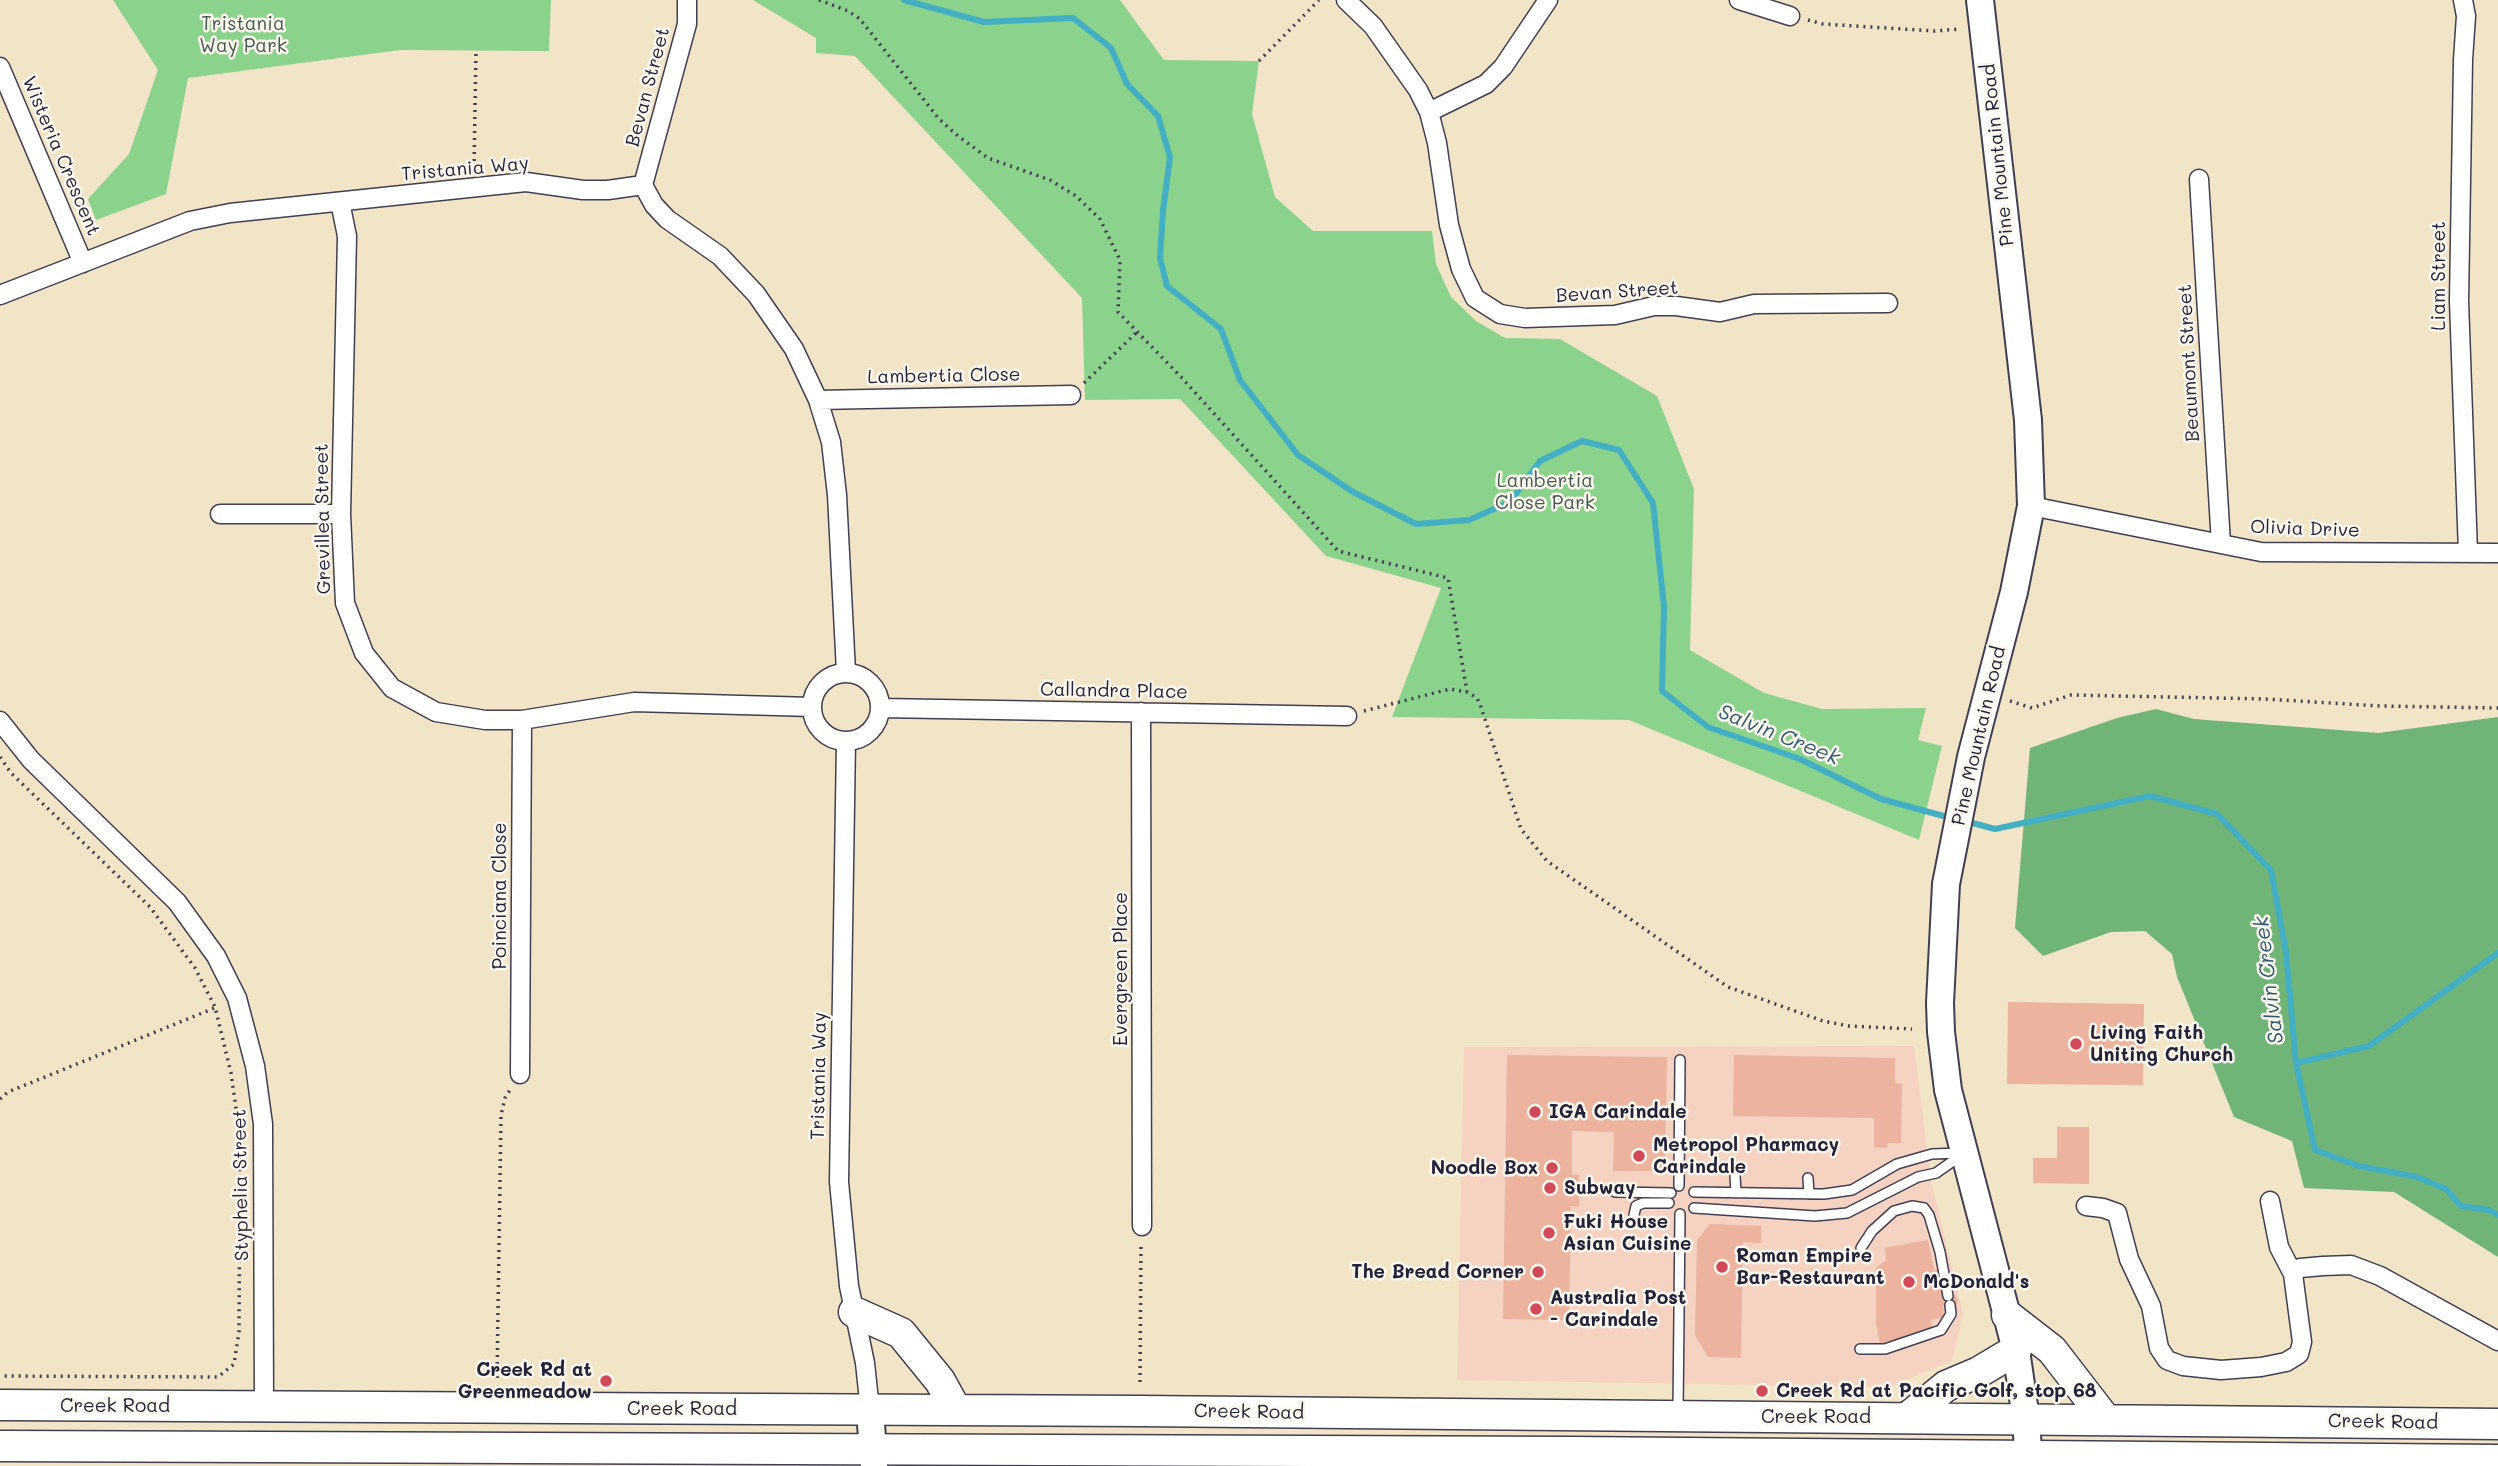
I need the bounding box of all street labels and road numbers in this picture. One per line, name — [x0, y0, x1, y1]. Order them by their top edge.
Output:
street label: Bevan Street — [621, 25, 675, 149]
street label: Pine Mountain Road — [1977, 63, 2019, 247]
street label: Wisteria Crescent — [17, 73, 105, 239]
street label: Tristania Way — [400, 152, 530, 186]
street label: Liam Street — [2428, 221, 2450, 331]
street label: Bevan Street — [1555, 276, 1679, 308]
street label: Beaumont Street — [2173, 284, 2205, 442]
street label: Lambertia Close — [867, 363, 1021, 389]
street label: Grevillea Street — [310, 443, 336, 595]
street label: Olivia Drive — [2250, 516, 2360, 542]
street label: Pine Mountain Road — [1947, 644, 2011, 828]
street label: Callandra Place — [1040, 678, 1188, 704]
street label: Poinciana Close — [489, 822, 511, 970]
street label: Evergreen Place — [1110, 892, 1132, 1046]
street label: Tristania Way — [806, 1012, 832, 1140]
street label: Styphelia Street — [228, 1109, 254, 1261]
street label: Creek Road — [60, 1395, 170, 1417]
street label: Creek Road — [627, 1398, 737, 1420]
street label: Creek Road — [1194, 1400, 1304, 1424]
street label: Creek Road — [1761, 1406, 1871, 1428]
street label: Creek Road — [2328, 1410, 2438, 1434]

